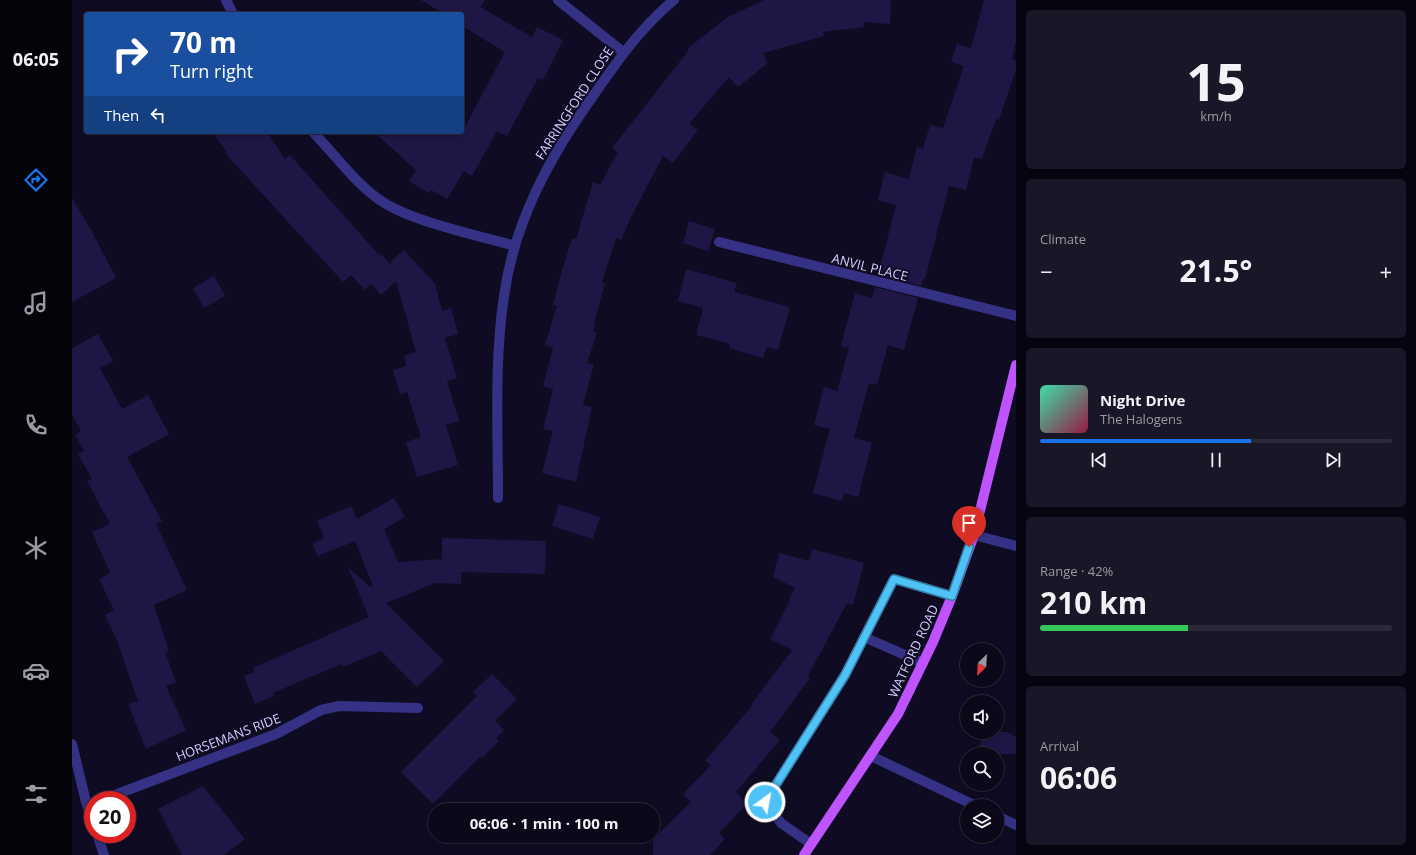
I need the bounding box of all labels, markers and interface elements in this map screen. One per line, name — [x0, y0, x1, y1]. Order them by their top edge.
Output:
text: 70 m — [170, 23, 237, 61]
icon: right — [104, 28, 156, 80]
street label: FARRINGFORD CLOSE — [531, 43, 617, 163]
text: 15 — [1186, 45, 1246, 116]
text: 06:05 — [13, 47, 59, 71]
text: Turn right — [170, 59, 253, 83]
icon: left — [147, 104, 169, 126]
text: Then — [104, 105, 139, 125]
text: km/h — [1200, 107, 1232, 125]
icon: directions — [22, 166, 50, 194]
text: Climate — [1040, 230, 1086, 248]
street label: ANVIL PLACE — [830, 249, 910, 285]
text: 21.5° — [1180, 250, 1252, 291]
text: − — [1040, 256, 1053, 286]
text: + — [1379, 256, 1392, 286]
icon: music — [22, 289, 50, 317]
text: Night Drive — [1100, 390, 1185, 410]
text: The Halogens — [1100, 410, 1182, 428]
icon: phone — [22, 411, 50, 439]
icon: previous — [1088, 449, 1110, 471]
icon: pause — [1205, 449, 1227, 471]
icon: next — [1322, 449, 1344, 471]
pin — [952, 506, 986, 547]
icon: arrive — [958, 512, 980, 534]
icon: climate — [22, 534, 50, 562]
text: Range · 42% — [1040, 562, 1113, 580]
text: 210 km — [1040, 582, 1147, 623]
street label: WATFORD ROAD — [884, 602, 942, 700]
north arrow — [960, 643, 1004, 687]
map controls — [960, 643, 1004, 843]
icon: car — [22, 657, 50, 685]
button: sound — [960, 695, 1004, 739]
street label: HORSEMANS RIDE — [173, 709, 283, 765]
text: Arrival — [1040, 737, 1079, 755]
button: search — [960, 747, 1004, 791]
text: 06:06 — [1040, 757, 1117, 798]
icon: filters — [22, 780, 50, 808]
position arrow — [744, 781, 786, 823]
speed limit sign: 20 — [84, 791, 136, 843]
button: layers — [960, 799, 1004, 843]
text: 06:06 · 1 min · 100 m — [470, 813, 618, 833]

